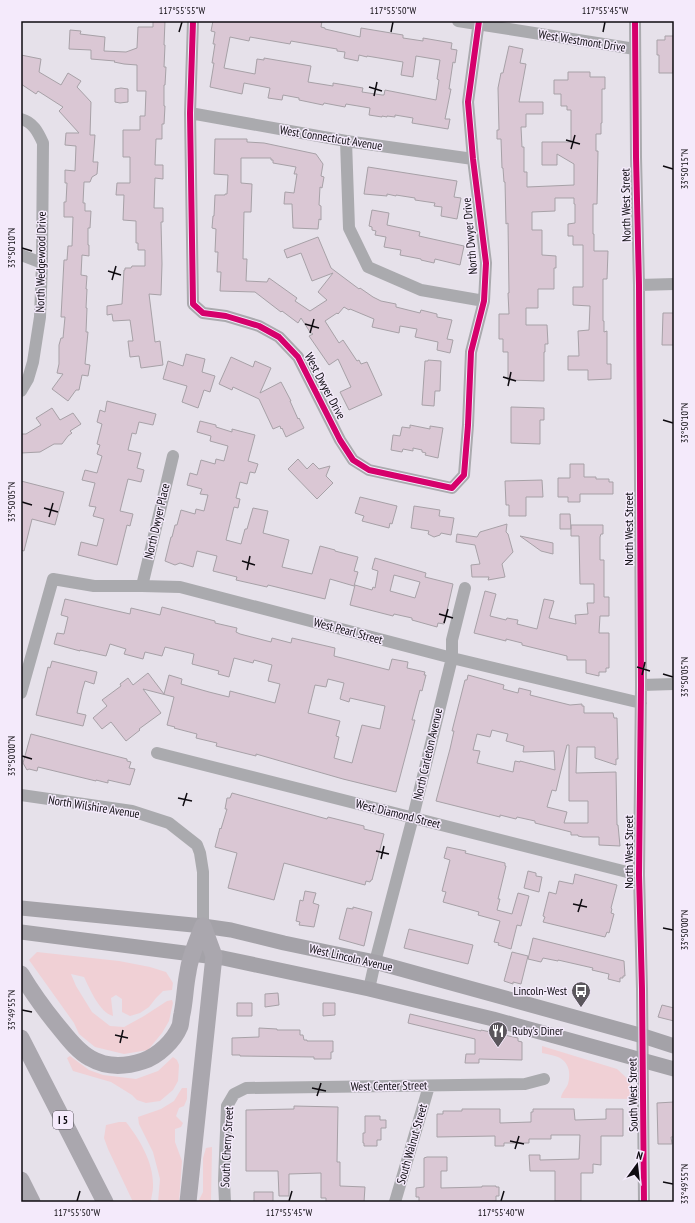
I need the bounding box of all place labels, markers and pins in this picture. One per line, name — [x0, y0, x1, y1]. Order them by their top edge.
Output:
bus stop icon: Lincoln-West — [570, 980, 592, 1008]
place label: Lincoln-West — [513, 983, 568, 998]
restaurant icon: Ruby's Diner — [487, 1020, 509, 1048]
place label: Ruby's Diner — [512, 1023, 564, 1038]

